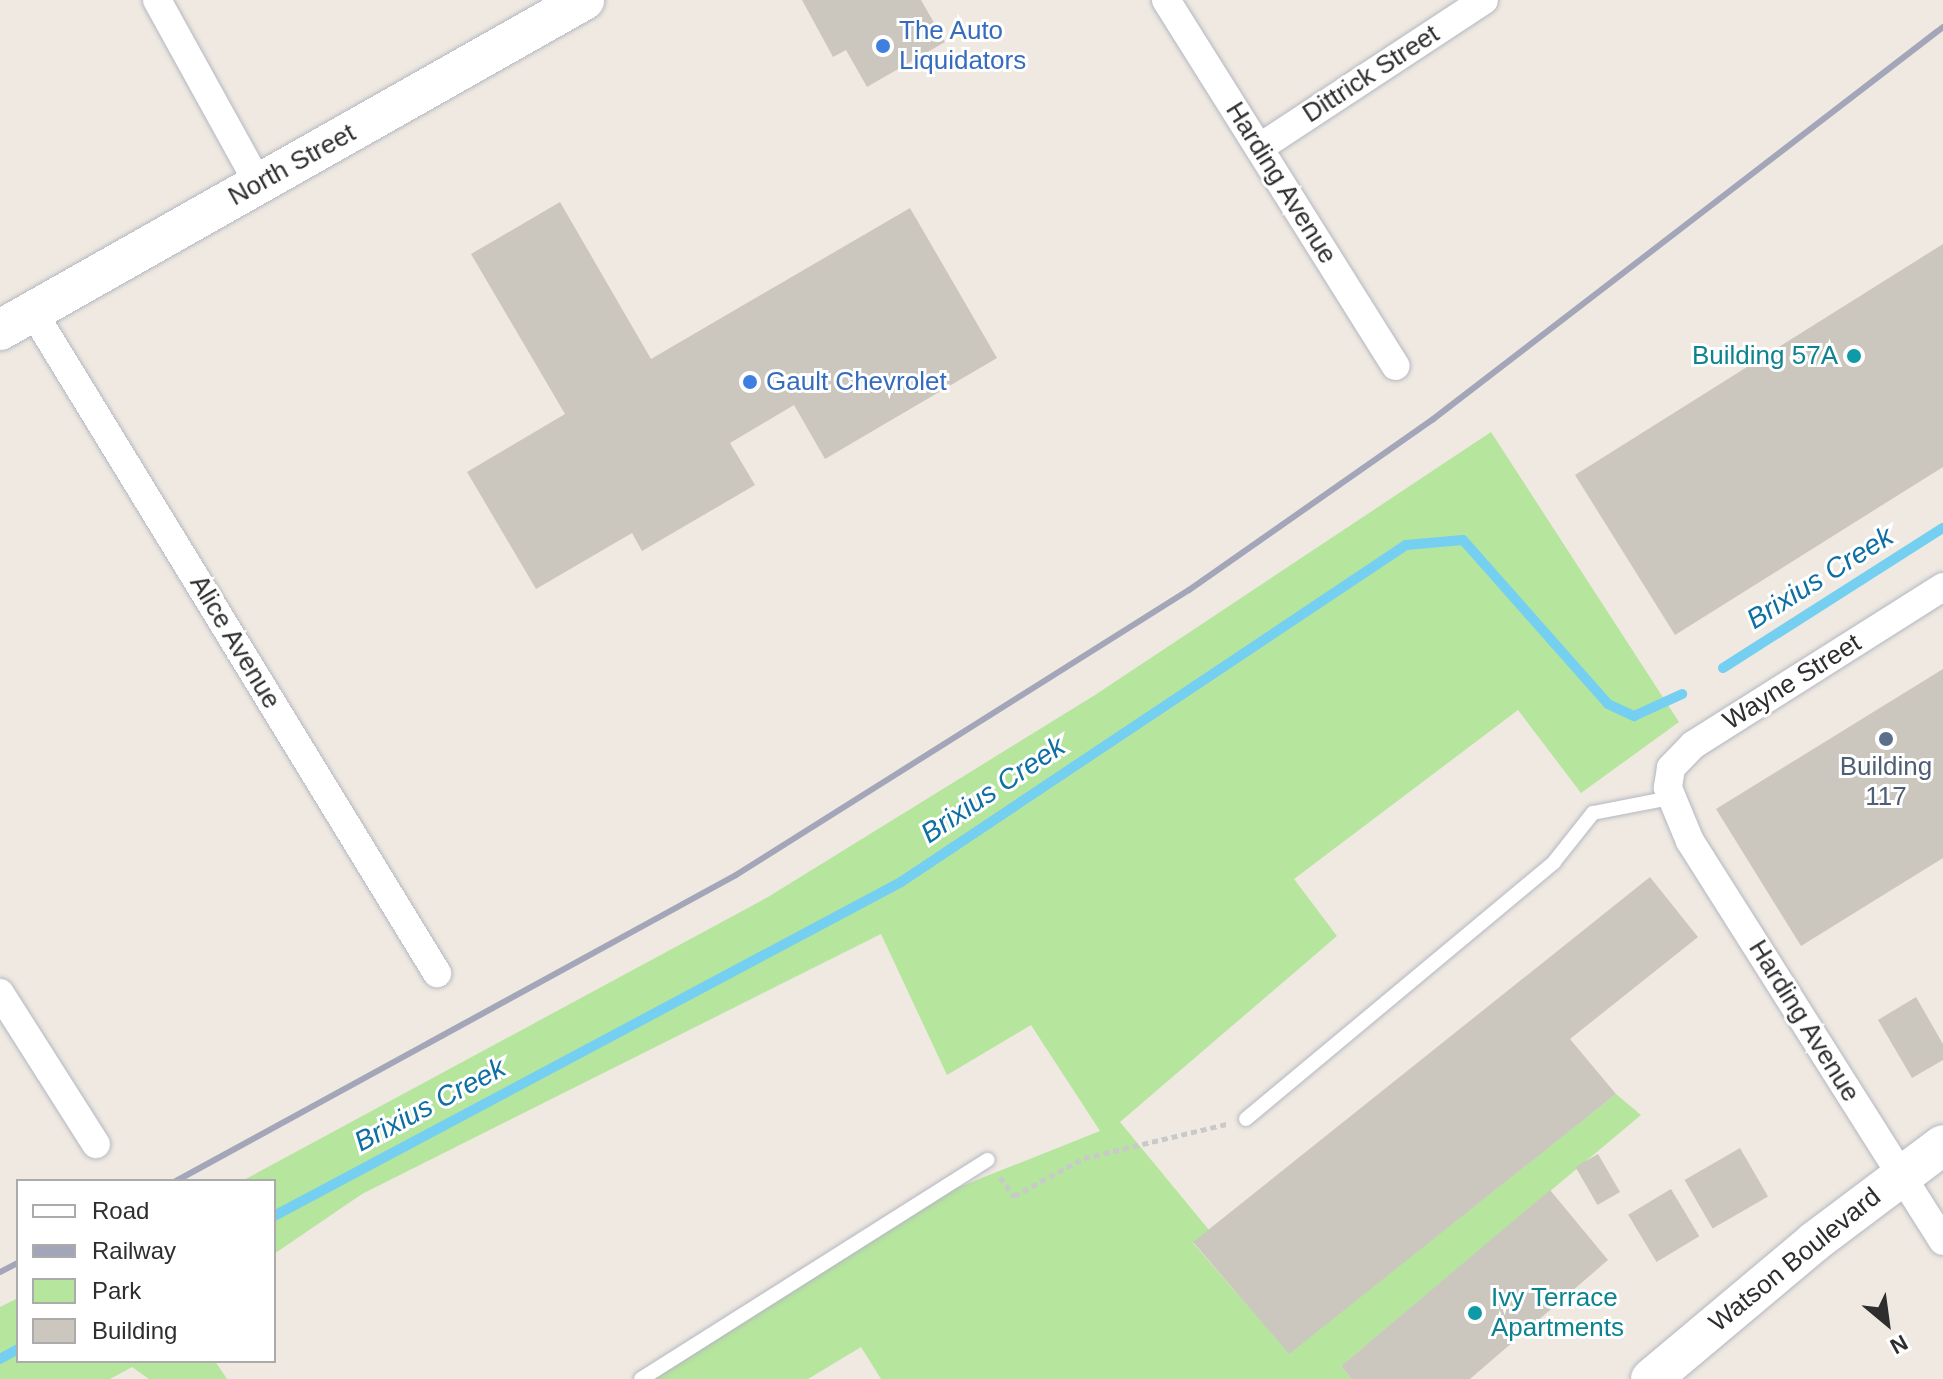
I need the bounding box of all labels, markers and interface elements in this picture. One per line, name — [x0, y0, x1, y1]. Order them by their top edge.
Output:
place label: The Auto Liquidators — [899, 15, 1026, 76]
street label: Dittrick Street — [1297, 18, 1445, 130]
marker: The Auto Liquidators — [874, 37, 892, 55]
street label: Harding Avenue — [1218, 96, 1344, 270]
street label: North Street — [223, 117, 361, 213]
place label: Building 57A — [1692, 340, 1838, 372]
marker: Building 57A — [1845, 347, 1863, 365]
place label: Gault Chevrolet — [766, 366, 947, 398]
marker: Gault Chevrolet — [741, 373, 759, 391]
water label: Brixius Creek — [1741, 520, 1899, 636]
street label: Alice Avenue — [183, 569, 287, 715]
street label: Wayne Street — [1717, 627, 1867, 737]
water label: Brixius Creek — [915, 730, 1071, 850]
marker: Building 117 — [1877, 730, 1895, 748]
place label: Building 117 — [1840, 751, 1932, 812]
street label: Harding Avenue — [1741, 934, 1867, 1108]
water label: Brixius Creek — [349, 1051, 511, 1159]
legend — [16, 1179, 276, 1363]
street label: Watson Boulevard — [1703, 1181, 1887, 1339]
text: Road — [92, 1197, 149, 1224]
text: Railway — [92, 1237, 176, 1264]
text: Park — [92, 1277, 141, 1304]
place label: Ivy Terrace Apartments — [1491, 1282, 1624, 1344]
north arrow — [1847, 1283, 1927, 1363]
marker: Ivy Terrace Apartments — [1466, 1304, 1484, 1322]
text: Building — [92, 1317, 177, 1344]
text: N — [1886, 1330, 1912, 1359]

